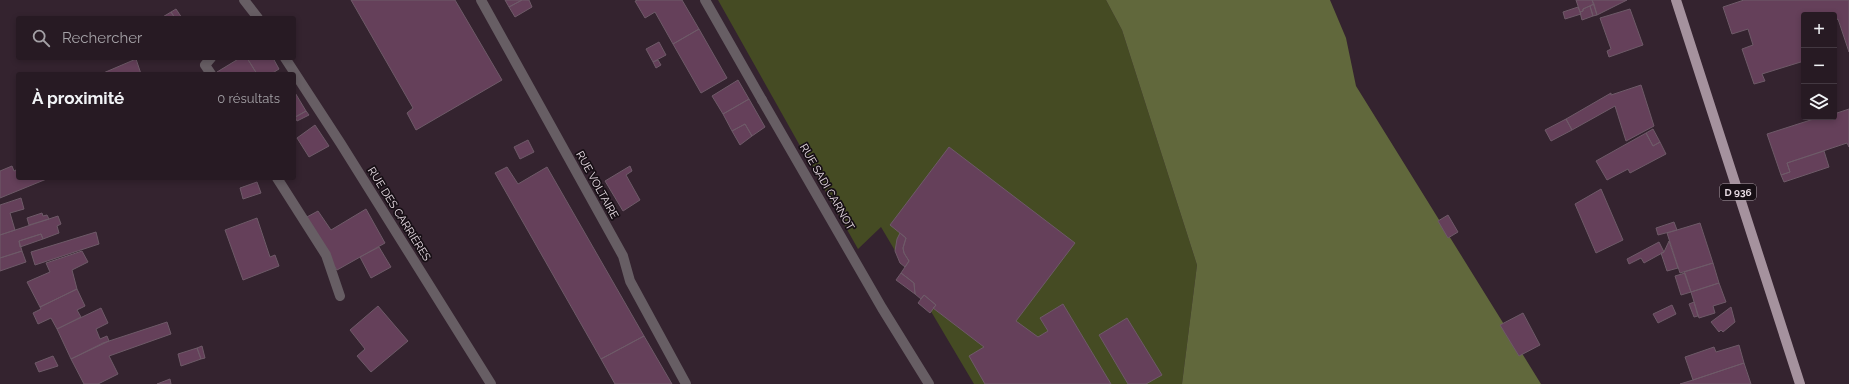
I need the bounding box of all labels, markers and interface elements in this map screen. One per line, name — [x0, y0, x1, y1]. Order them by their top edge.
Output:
map controls — [1801, 12, 1837, 120]
button: + — [1801, 12, 1837, 48]
search box — [16, 16, 296, 60]
icon: search — [30, 27, 52, 49]
text: Rechercher — [62, 29, 142, 47]
button: − — [1801, 48, 1837, 84]
button: layers — [1801, 84, 1837, 120]
text: À proximité — [32, 88, 124, 108]
text: 0 résultats — [217, 91, 280, 106]
street label: RUE SADI CARNOT — [797, 141, 857, 233]
street label: RUE VOLTAIRE — [573, 149, 621, 221]
street label: RUE DES CARRIÈRES — [365, 164, 434, 264]
road number: D 936 — [1720, 184, 1756, 200]

